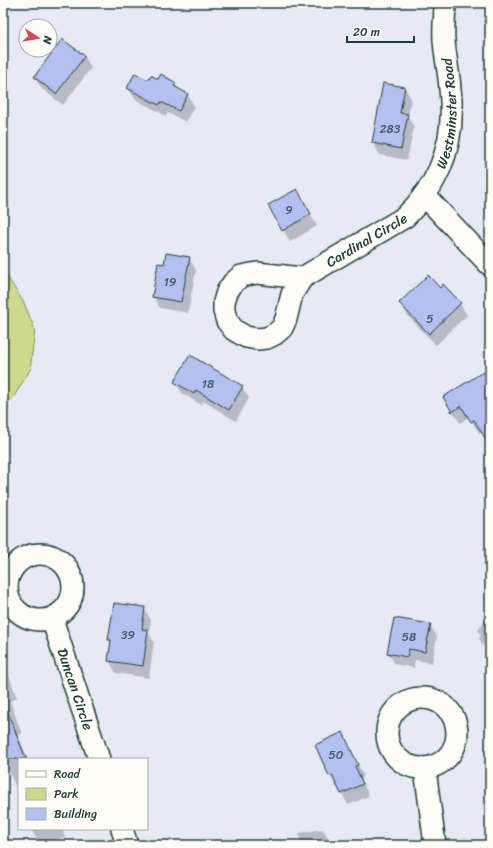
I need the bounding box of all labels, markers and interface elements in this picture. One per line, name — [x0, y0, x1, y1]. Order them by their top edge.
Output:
north arrow — [18, 18, 58, 58]
scale bar — [347, 18, 414, 44]
text: 20 m — [353, 21, 380, 43]
text: N — [37, 33, 58, 46]
street label: Westminster Road — [429, 55, 464, 173]
house number: 283 — [380, 118, 401, 140]
house number: 9 — [285, 199, 293, 221]
street label: Cardinal Circle — [321, 206, 413, 274]
house number: 19 — [164, 271, 176, 293]
house number: 5 — [426, 308, 434, 330]
house number: 18 — [202, 373, 214, 395]
house number: 39 — [121, 624, 135, 646]
house number: 58 — [402, 626, 416, 648]
street label: Duncan Circle — [50, 645, 101, 734]
house number: 50 — [329, 744, 344, 766]
legend — [18, 758, 148, 830]
text: Road — [54, 763, 81, 785]
text: Park — [54, 783, 79, 805]
text: Building — [54, 803, 97, 825]

